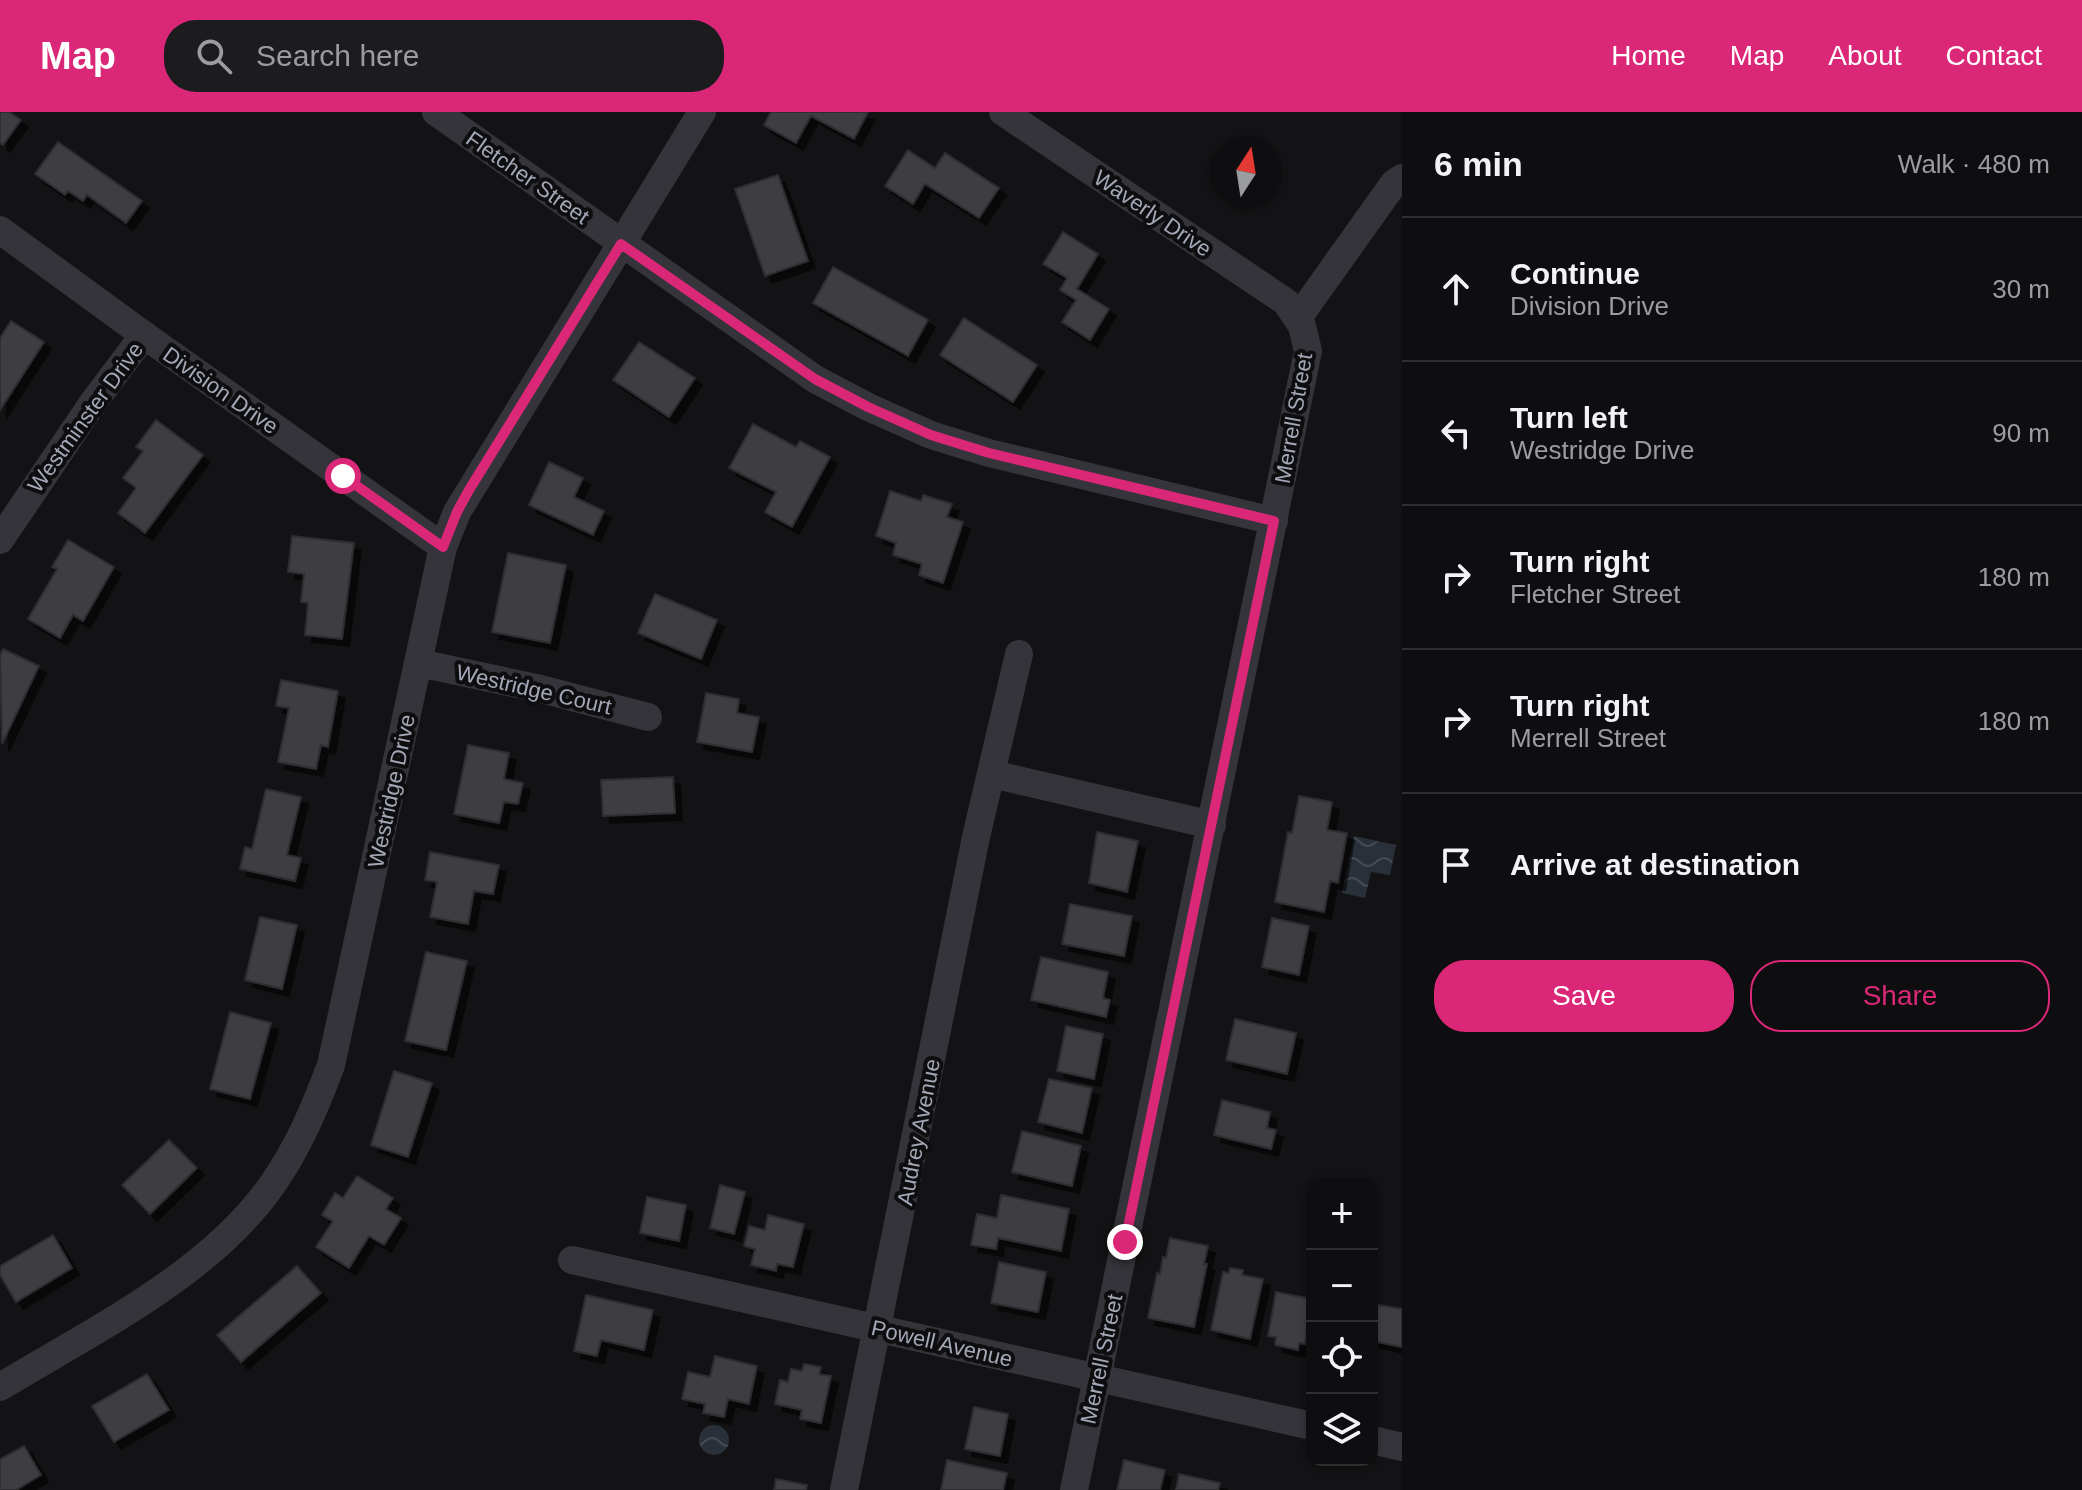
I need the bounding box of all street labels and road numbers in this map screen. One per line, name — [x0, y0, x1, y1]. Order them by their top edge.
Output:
street label: Fletcher Street — [461, 126, 594, 229]
street label: Waverly Drive — [1089, 165, 1216, 262]
street label: Westminster Drive — [23, 337, 148, 497]
street label: Division Drive — [158, 342, 283, 439]
street label: Merrell Street — [1270, 351, 1317, 485]
street label: Westridge Court — [454, 659, 614, 719]
street label: Westridge Drive — [363, 712, 420, 870]
street label: Audrey Avenue — [892, 1057, 945, 1208]
street label: Merrell Street — [1076, 1292, 1127, 1426]
street label: Powell Avenue — [869, 1315, 1015, 1372]

